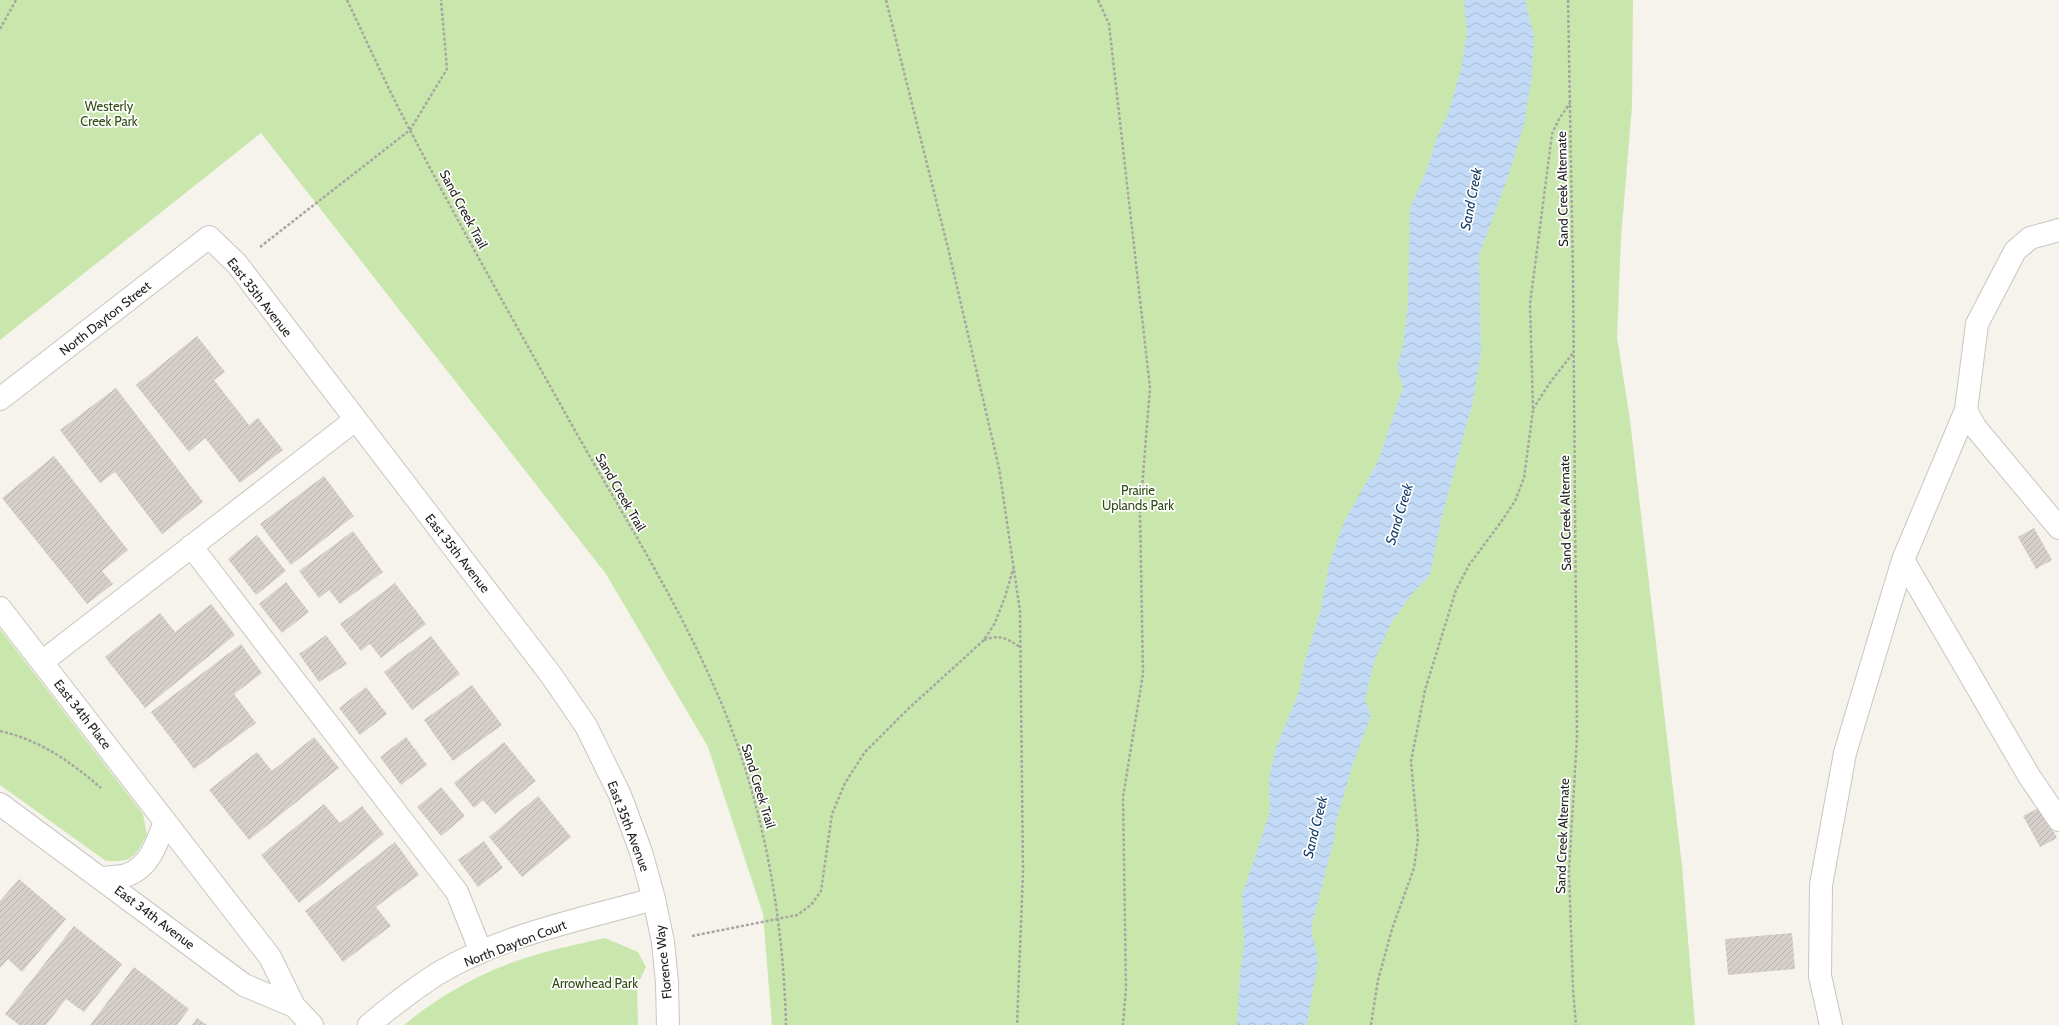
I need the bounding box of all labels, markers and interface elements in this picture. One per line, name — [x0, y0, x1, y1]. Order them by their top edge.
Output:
park label: Westerly Creek Park — [80, 98, 138, 129]
street label: Sand Creek Alternate — [1553, 131, 1571, 247]
water label: Sand Creek — [1456, 165, 1486, 232]
street label: Sand Creek Trail — [437, 167, 491, 251]
street label: East 35th Avenue — [224, 254, 296, 340]
street label: North Dayton Street — [56, 277, 154, 359]
street label: Sand Creek Trail — [592, 450, 650, 534]
street label: Sand Creek Alternate — [1556, 455, 1574, 571]
water label: Sand Creek — [1381, 480, 1417, 547]
park label: Prairie Uplands Park — [1102, 482, 1174, 513]
street label: East 35th Avenue — [422, 510, 494, 596]
street label: East 34th Place — [51, 676, 115, 752]
street label: Sand Creek Trail — [739, 742, 779, 830]
street label: East 35th Avenue — [604, 778, 654, 874]
street label: Sand Creek Alternate — [1552, 778, 1572, 894]
water label: Sand Creek — [1299, 793, 1332, 860]
street label: East 34th Avenue — [112, 882, 199, 953]
street label: North Dayton Court — [462, 916, 569, 970]
street label: Florence Way — [651, 924, 675, 1000]
park label: Arrowhead Park — [552, 975, 638, 991]

